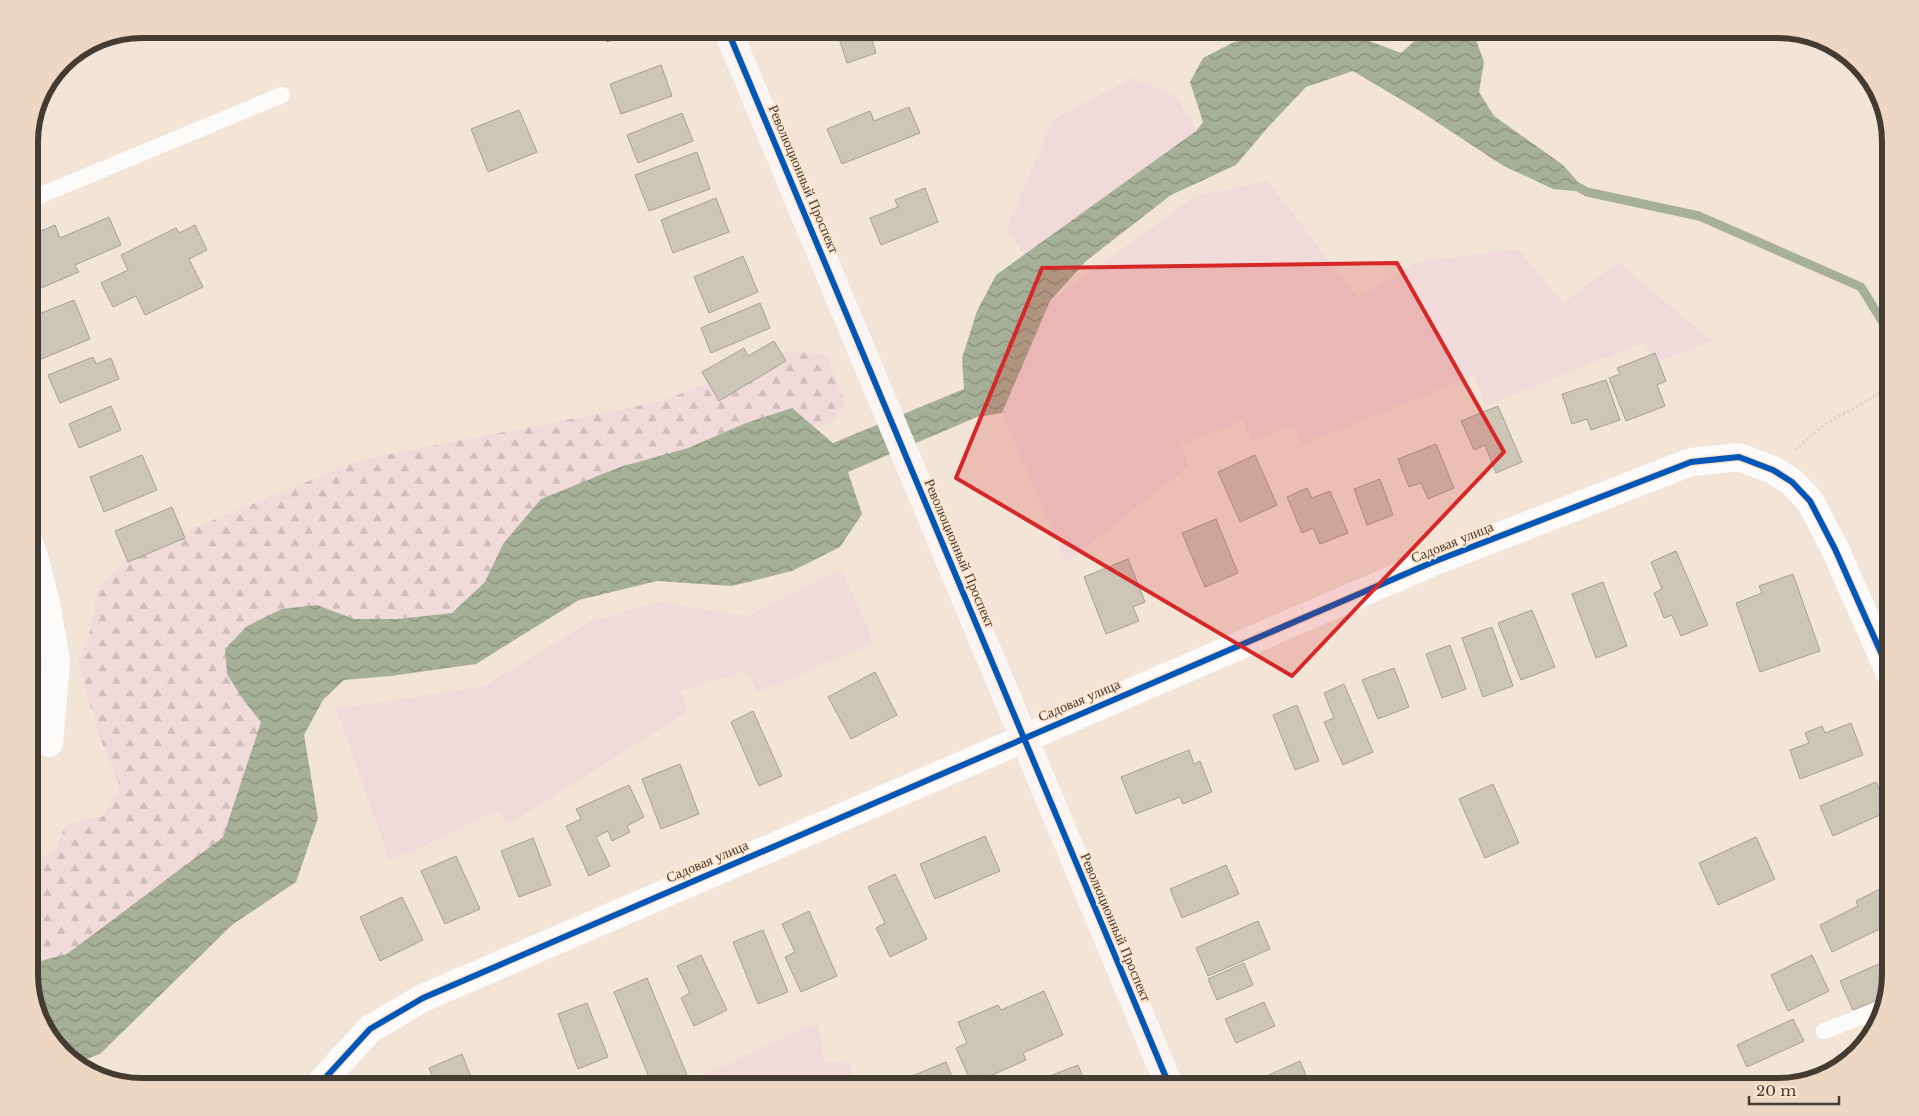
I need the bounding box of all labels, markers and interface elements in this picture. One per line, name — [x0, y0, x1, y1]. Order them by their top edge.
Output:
street label: Революционный Проспект — [765, 102, 843, 256]
street label: Революционный Проспект — [921, 476, 999, 630]
street label: Садовая улица — [1408, 517, 1497, 567]
street label: Садовая улица — [1035, 674, 1123, 725]
street label: Садовая улица — [663, 835, 751, 886]
street label: Революционный Проспект — [1077, 850, 1155, 1004]
scale bar — [1749, 1074, 1839, 1106]
text: 20 m — [1756, 1081, 1796, 1100]

